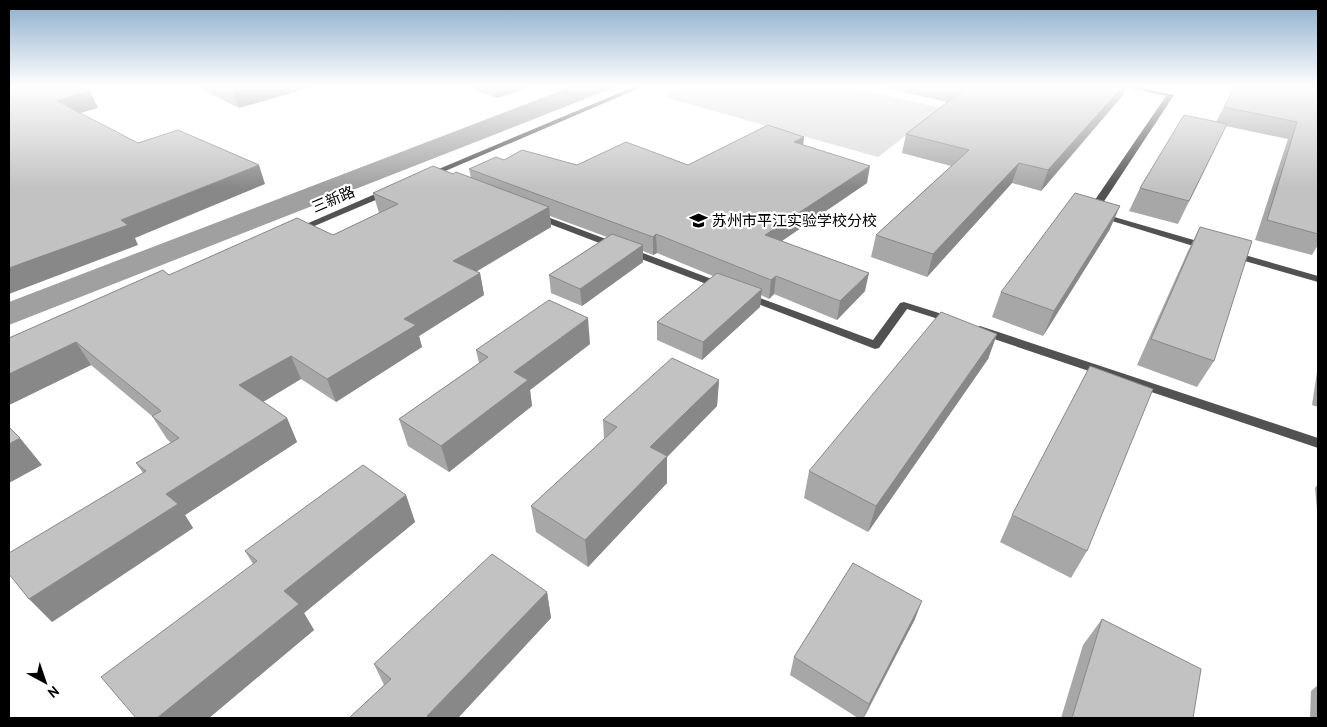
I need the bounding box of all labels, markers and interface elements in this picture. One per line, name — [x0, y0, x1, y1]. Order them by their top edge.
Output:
street label: 三新路 — [309, 181, 357, 217]
school or university icon: 苏州市平江实验学校分校 — [688, 210, 708, 230]
place label: 苏州市平江实验学校分校 — [712, 211, 877, 230]
north arrow — [20, 657, 70, 707]
text: N — [44, 682, 63, 702]

